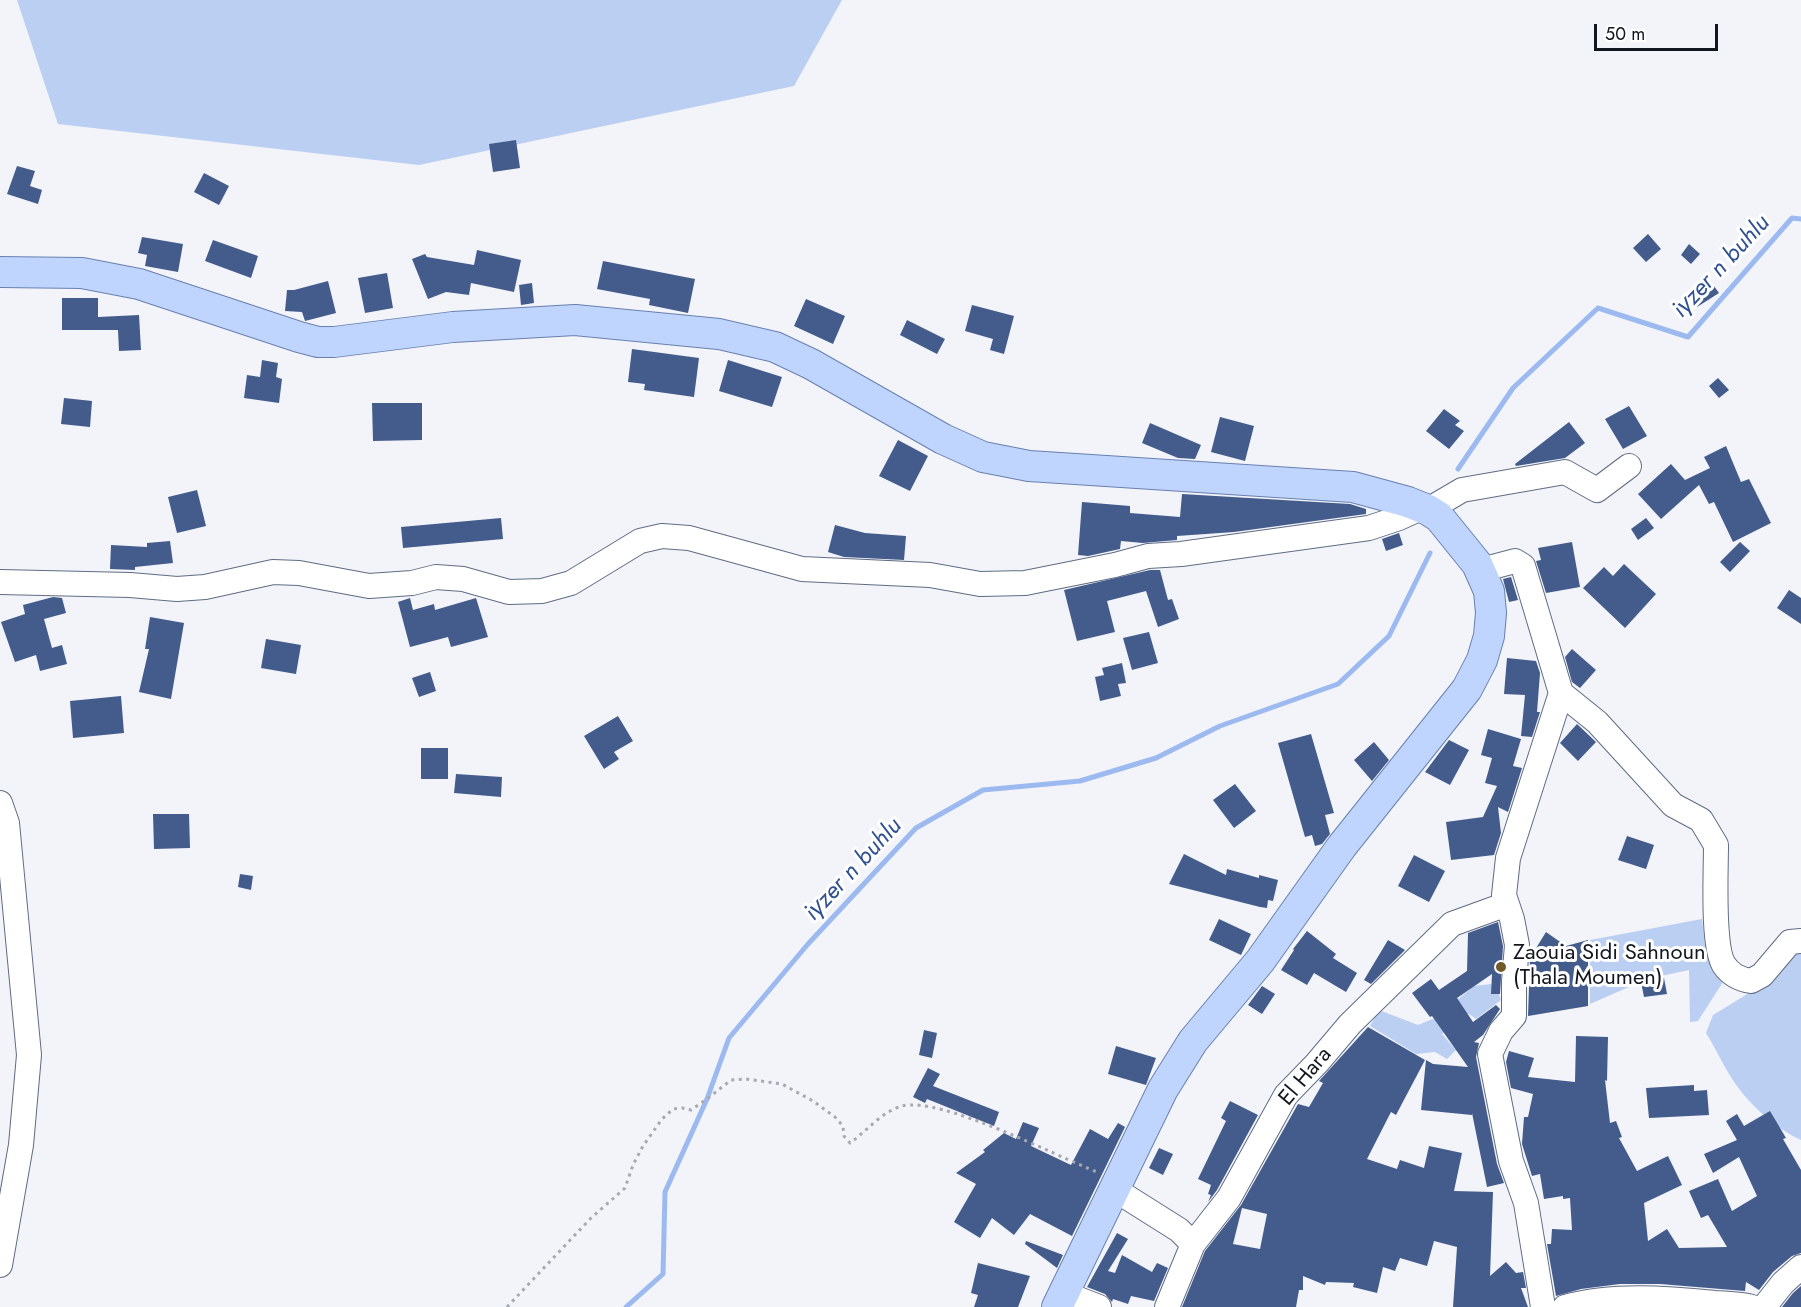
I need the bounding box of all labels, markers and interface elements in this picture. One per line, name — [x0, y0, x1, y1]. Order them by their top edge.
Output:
scale bar — [1597, 12, 1722, 50]
text: 50 m — [1605, 21, 1645, 47]
water label: iγzer n buhlu — [1667, 210, 1777, 324]
water label: iγzer n buhlu — [799, 813, 909, 927]
place label: Zaouia Sidi Sahnoun (Thala Moumen) — [1513, 941, 1706, 992]
marker: Zaouia Sidi Sahnoun (Thala Moumen) — [1494, 960, 1508, 974]
street label: El Hara — [1274, 1042, 1338, 1112]

